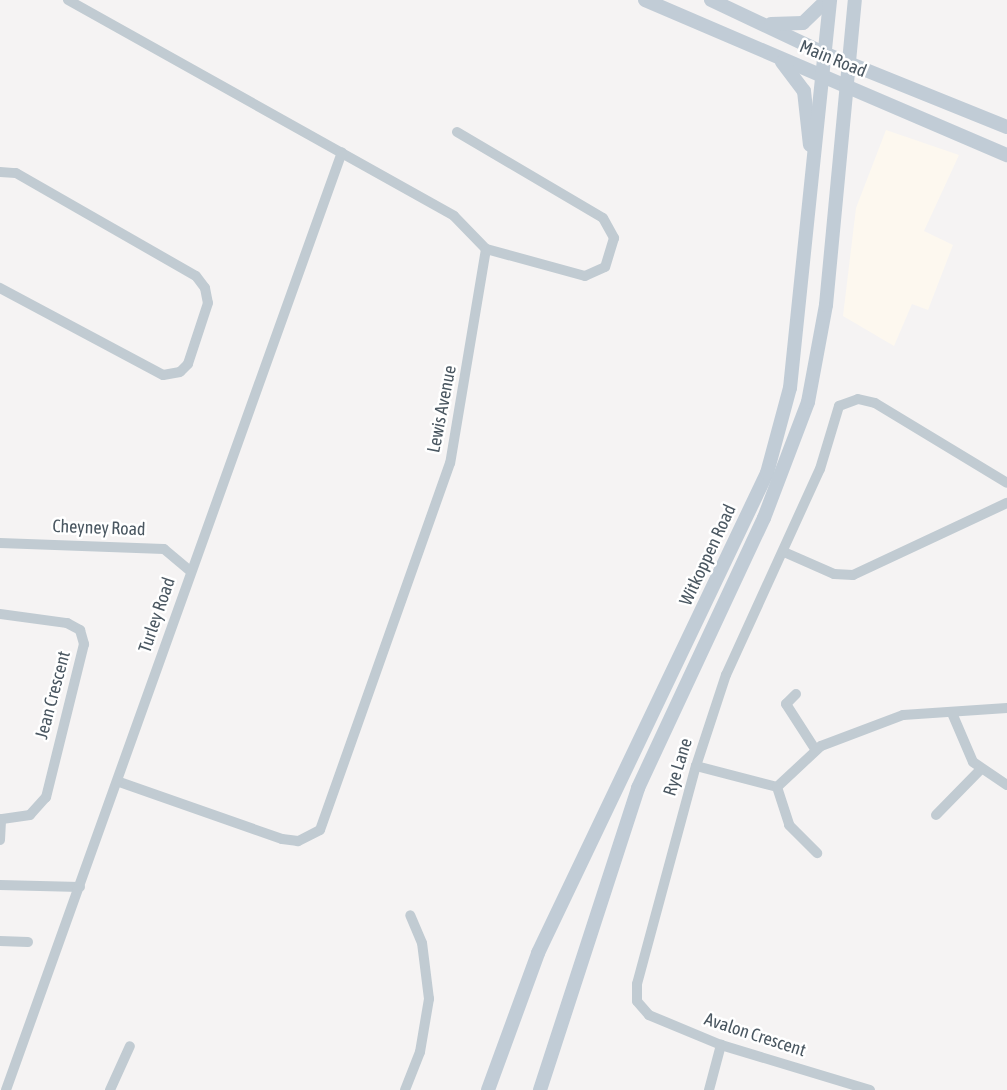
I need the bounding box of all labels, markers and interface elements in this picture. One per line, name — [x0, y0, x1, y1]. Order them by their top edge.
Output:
street label: Main Road — [796, 36, 870, 82]
street label: Lewis Avenue — [423, 364, 461, 454]
street label: Witkoppen Road — [675, 501, 741, 609]
street label: Cheyney Road — [52, 516, 146, 540]
street label: Turley Road — [134, 575, 180, 655]
street label: Jean Crescent — [31, 649, 75, 741]
street label: Rye Lane — [659, 736, 697, 798]
street label: Avalon Crescent — [702, 1008, 808, 1062]

